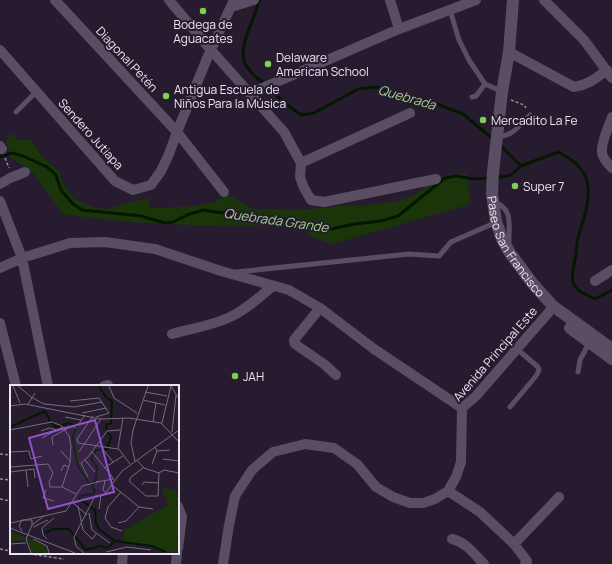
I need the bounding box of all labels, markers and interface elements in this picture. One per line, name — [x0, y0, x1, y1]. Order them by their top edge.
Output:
marker: Bodega de Aguacates — [198, 6, 208, 16]
place label: Bodega de Aguacates — [173, 16, 233, 47]
street label: Diagonal Petén — [92, 23, 162, 95]
place label: Delaware American School — [276, 49, 369, 80]
marker: Delaware American School — [263, 59, 273, 69]
water label: Quebrada — [376, 80, 439, 114]
place label: Antigua Escuela de Niños Para la Música — [174, 81, 286, 112]
marker: Antigua Escuela de Niños Para la Música — [161, 91, 171, 101]
street label: Sendero Jutiapa — [55, 95, 127, 173]
place label: Mercadito La Fe — [491, 112, 578, 129]
marker: Mercadito La Fe — [478, 115, 488, 125]
place label: Super 7 — [523, 178, 564, 195]
marker: Super 7 — [510, 181, 520, 191]
street label: Paseo San Francisco — [484, 195, 549, 300]
water label: Quebrada Grande — [223, 204, 331, 236]
street label: Avenida Principal Este — [449, 303, 541, 405]
place label: JAH — [243, 368, 264, 385]
marker: JAH — [230, 371, 240, 381]
inset map — [10, 385, 179, 554]

